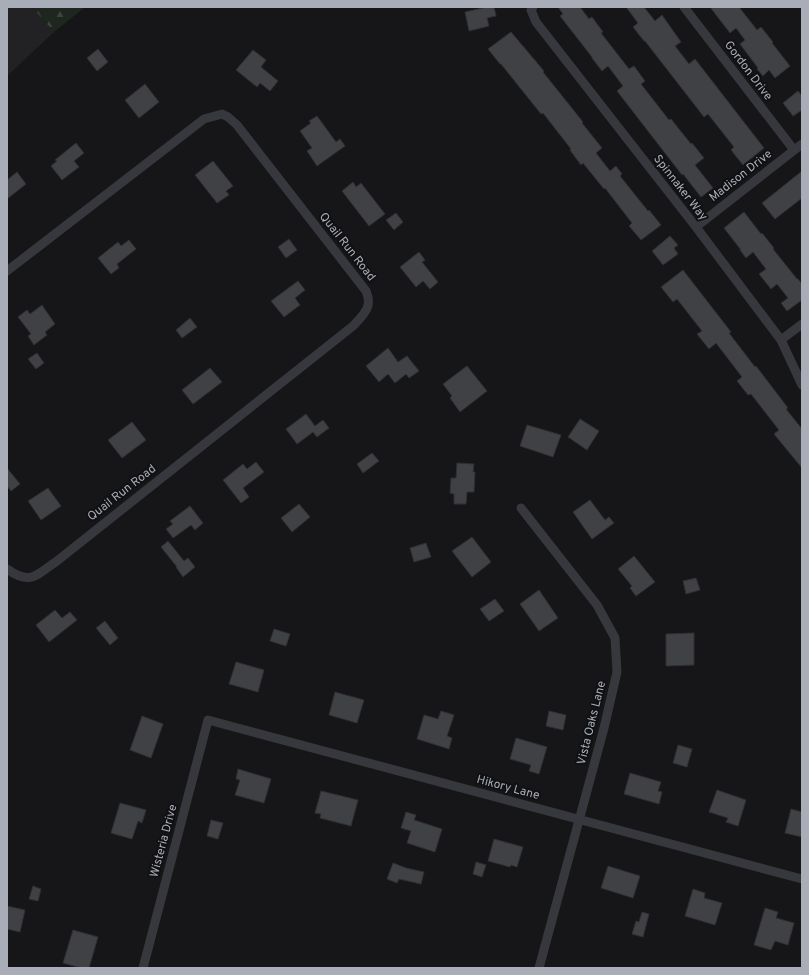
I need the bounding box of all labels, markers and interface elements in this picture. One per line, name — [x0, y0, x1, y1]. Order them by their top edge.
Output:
street label: Gordon Drive — [720, 38, 776, 104]
street label: Madison Drive — [706, 146, 776, 206]
street label: Spinnaker Way — [649, 152, 711, 224]
street label: Quail Run Road — [315, 209, 379, 285]
street label: Quail Run Road — [84, 461, 160, 525]
street label: Vista Oaks Lane — [574, 679, 610, 767]
street label: Hikory Lane — [475, 772, 541, 804]
street label: Wisteria Drive — [147, 803, 181, 879]

